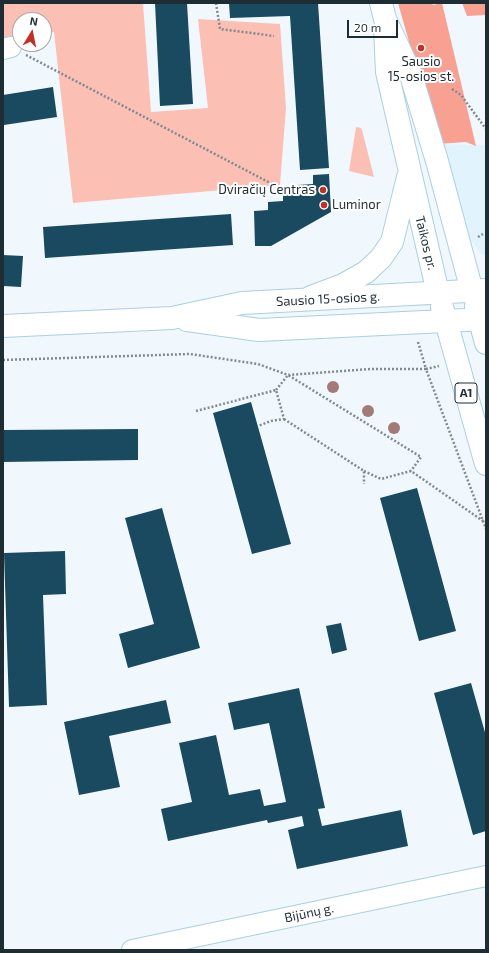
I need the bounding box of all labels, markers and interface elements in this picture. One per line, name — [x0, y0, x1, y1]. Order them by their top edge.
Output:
north arrow — [12, 12, 52, 52]
scale bar — [349, 12, 400, 38]
text: N — [29, 14, 39, 28]
text: 20 m — [354, 20, 381, 34]
marker: Sausio 15-osios st. — [416, 43, 426, 53]
place label: Sausio 15-osios st. — [388, 54, 454, 85]
place label: Dviračių Centras — [218, 182, 315, 198]
marker: Dviračių Centras — [318, 185, 328, 195]
place label: Luminor — [332, 197, 381, 213]
marker: Luminor — [319, 200, 329, 210]
street label: Taikos pr. — [412, 214, 440, 272]
street label: Sausio 15-osios g. — [276, 288, 380, 310]
road number: A1 — [455, 383, 477, 403]
street label: Bijūnų g. — [283, 900, 335, 926]

